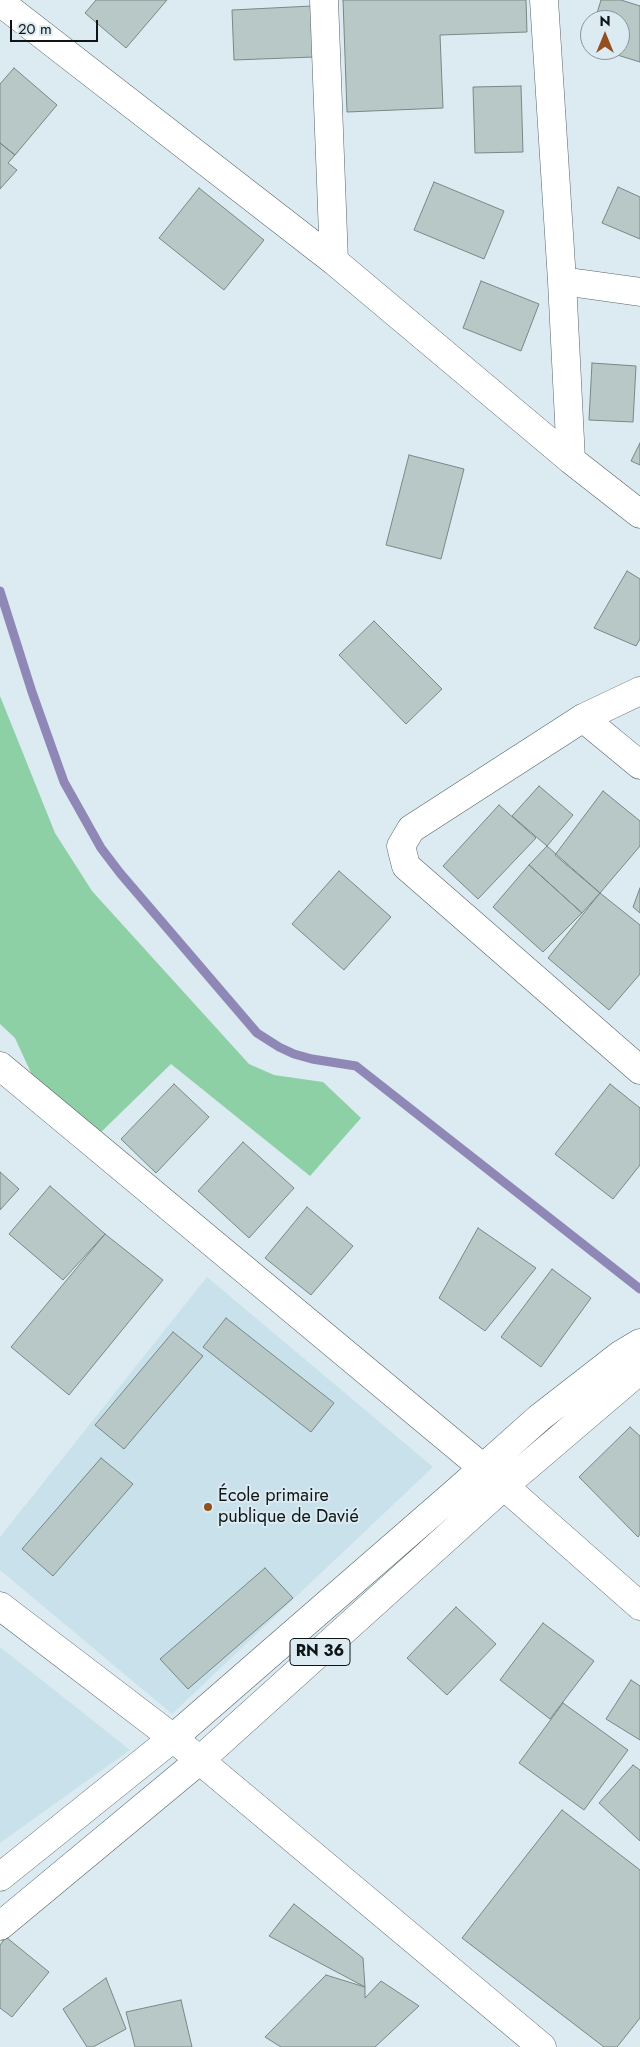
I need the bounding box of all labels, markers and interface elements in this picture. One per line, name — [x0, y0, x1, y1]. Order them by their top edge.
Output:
scale bar — [12, 10, 100, 42]
north arrow — [580, 10, 630, 60]
text: N — [599, 11, 611, 31]
text: 20 m — [18, 18, 52, 40]
place label: École primaire publique de Davié — [218, 1486, 359, 1528]
marker: École primaire publique de Davié — [202, 1501, 214, 1513]
road number: RN 36 — [290, 1638, 350, 1665]

